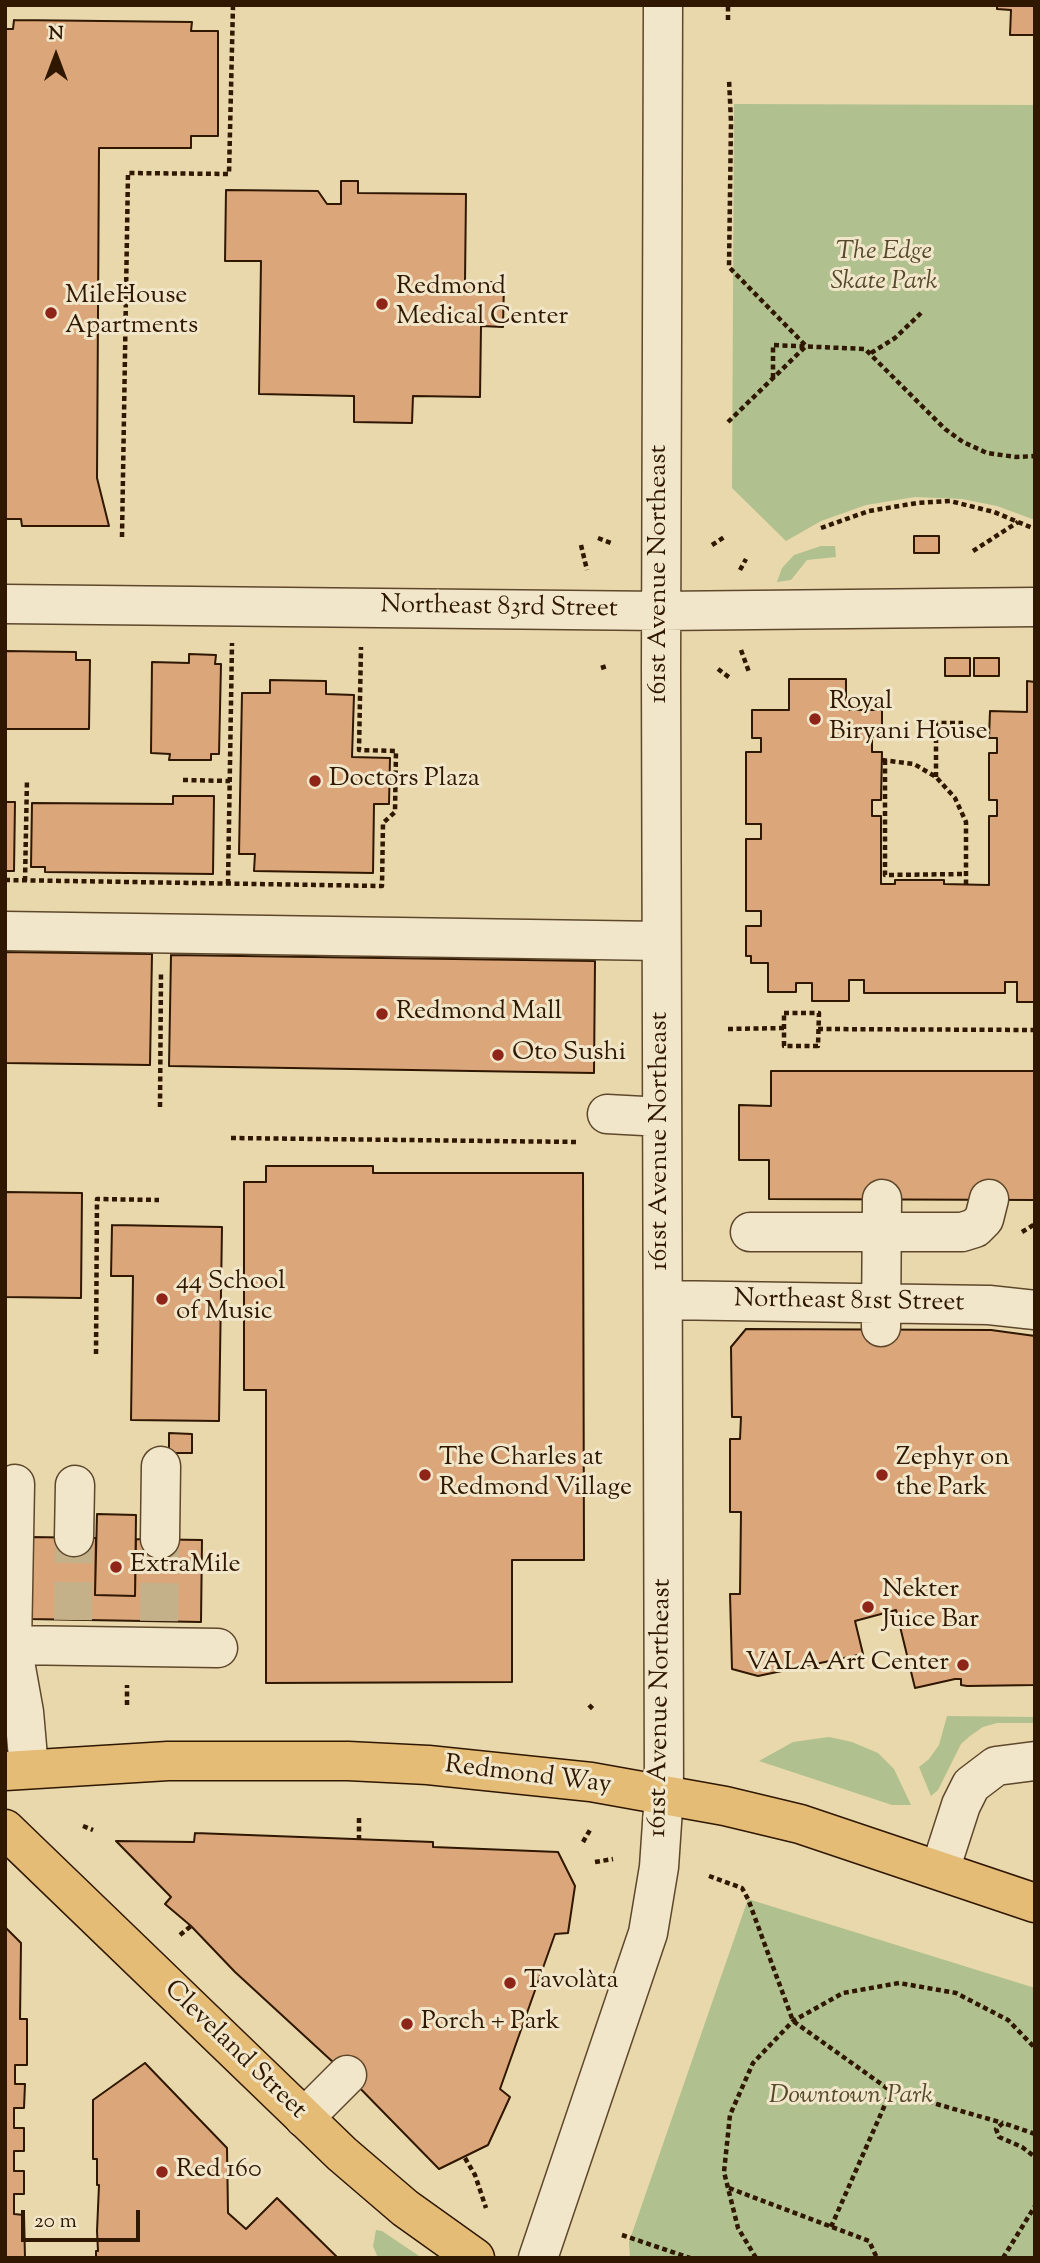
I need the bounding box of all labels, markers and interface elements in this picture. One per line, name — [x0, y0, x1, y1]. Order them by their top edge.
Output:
north arrow — [21, 21, 91, 91]
text: N — [48, 21, 64, 48]
park label: The Edge Skate Park — [831, 238, 937, 300]
place label: Redmond Medical Center — [396, 273, 568, 334]
place label: MileHouse Apartments — [65, 282, 198, 344]
marker: Redmond Medical Center — [374, 296, 390, 312]
marker: MileHouse Apartments — [43, 305, 59, 321]
street label: 161st Avenue Northeast — [645, 445, 677, 703]
street label: Northeast 83rd Street — [380, 591, 618, 627]
place label: Royal Biryani House — [829, 688, 988, 750]
marker: Royal Biryani House — [807, 711, 823, 727]
place label: Doctors Plaza — [329, 765, 480, 797]
marker: Doctors Plaza — [307, 773, 323, 789]
place label: Redmond Mall — [396, 998, 562, 1030]
marker: Redmond Mall — [374, 1006, 390, 1022]
street label: 161st Avenue Northeast — [646, 1012, 678, 1270]
place label: Oto Sushi — [512, 1039, 626, 1071]
marker: Oto Sushi — [490, 1047, 506, 1063]
place label: 44 School of Music — [176, 1268, 285, 1330]
street label: Northeast 81st Street — [733, 1285, 965, 1321]
marker: 44 School of Music — [154, 1291, 170, 1307]
place label: The Charles at Redmond Village — [439, 1444, 632, 1506]
place label: Zephyr on the Park — [896, 1444, 1010, 1506]
marker: The Charles at Redmond Village — [417, 1467, 433, 1483]
marker: Zephyr on the Park — [874, 1467, 890, 1483]
place label: ExtraMile — [130, 1551, 241, 1583]
marker: ExtraMile — [108, 1559, 124, 1575]
place label: Nekter Juice Bar — [882, 1576, 979, 1638]
street label: 161st Avenue Northeast — [644, 1578, 680, 1838]
marker: Nekter Juice Bar — [860, 1599, 876, 1615]
place label: VALA Art Center — [745, 1649, 949, 1681]
marker: VALA Art Center — [955, 1657, 971, 1673]
street label: Redmond Way — [443, 1751, 613, 1803]
place label: Tavolàta — [524, 1967, 618, 1999]
street label: Cleveland Street — [156, 1975, 312, 2127]
marker: Tavolàta — [502, 1975, 518, 1991]
place label: Porch + Park — [421, 2008, 560, 2040]
marker: Porch + Park — [399, 2016, 415, 2032]
park label: Downtown Park — [769, 2082, 933, 2114]
place label: Red 160 — [176, 2156, 262, 2188]
marker: Red 160 — [154, 2164, 170, 2180]
scale bar — [24, 2196, 144, 2240]
text: 20 m — [34, 2207, 77, 2237]

